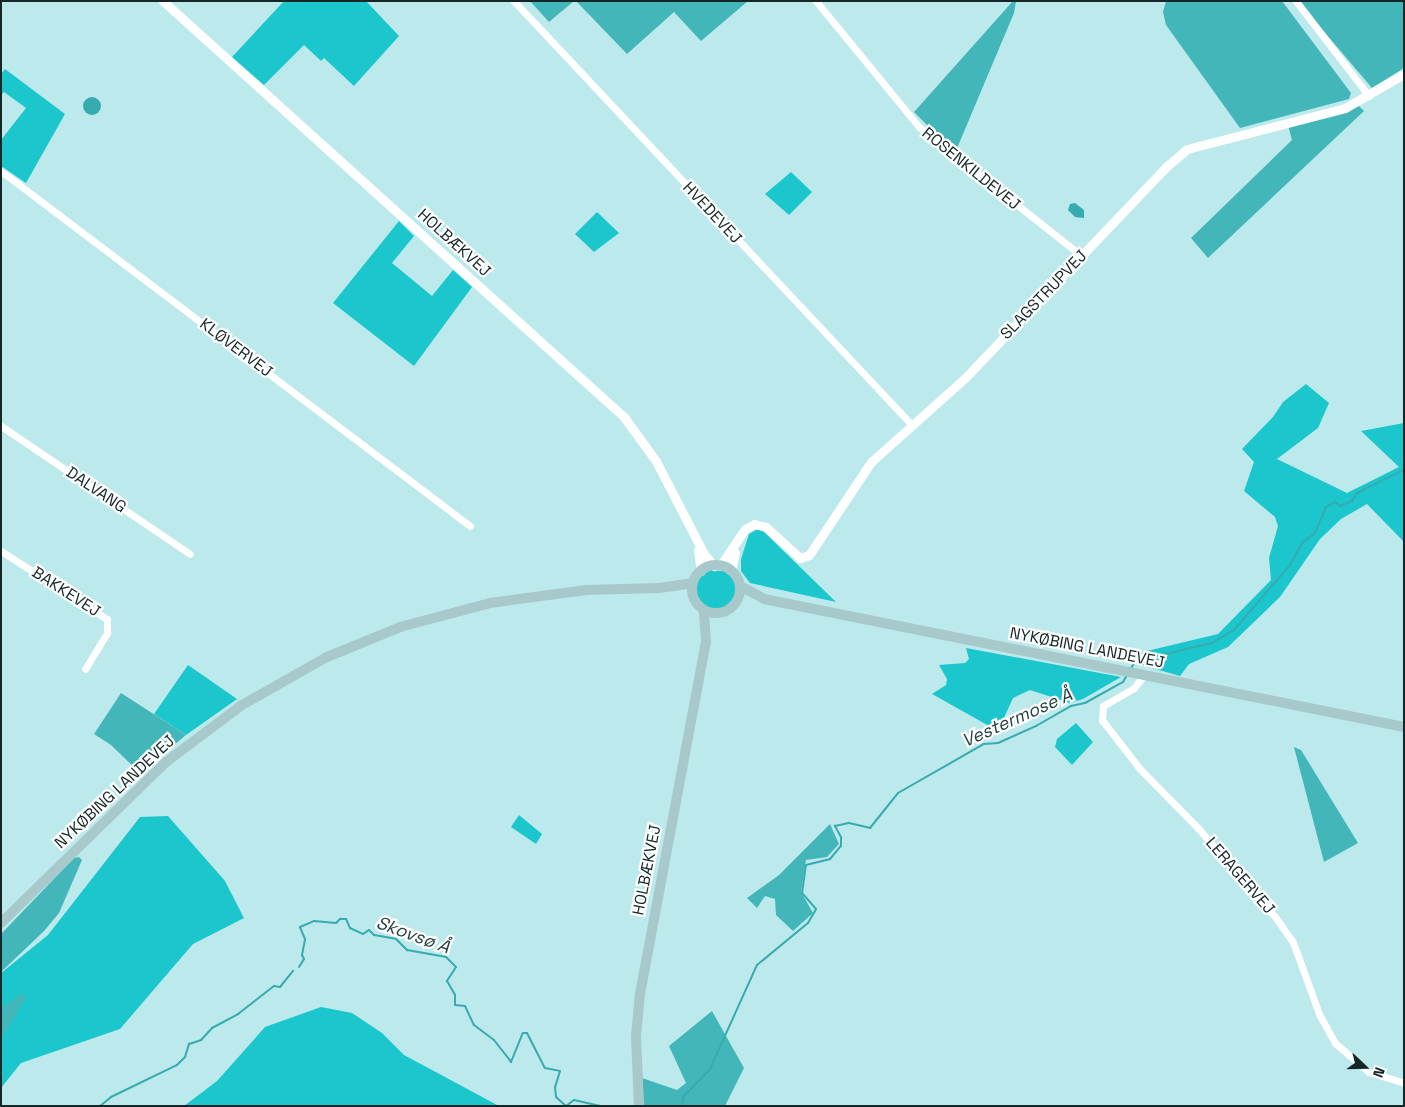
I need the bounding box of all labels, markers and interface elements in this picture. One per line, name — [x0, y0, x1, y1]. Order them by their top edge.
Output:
street label: ROSENKILDEVEJ — [918, 124, 1024, 214]
street label: HVEDEVEJ — [679, 178, 745, 248]
street label: HOLBÆKVEJ — [413, 205, 495, 281]
street label: SLAGSTRUPVEJ — [997, 246, 1091, 344]
street label: KLØVERVEJ — [196, 314, 276, 382]
street label: DALVANG — [62, 463, 130, 517]
street label: BAKKEVEJ — [28, 563, 104, 621]
street label: NYKØBING LANDEVEJ — [1008, 624, 1166, 672]
water label: Vestermose Å — [958, 684, 1076, 752]
street label: NYKØBING LANDEVEJ — [51, 731, 179, 853]
street label: HOLBÆKVEJ — [629, 823, 665, 917]
street label: LERAGERVEJ — [1201, 834, 1279, 918]
water label: Skovsø Å — [373, 912, 453, 958]
north arrow — [1340, 1042, 1390, 1092]
text: N — [1369, 1065, 1389, 1080]

